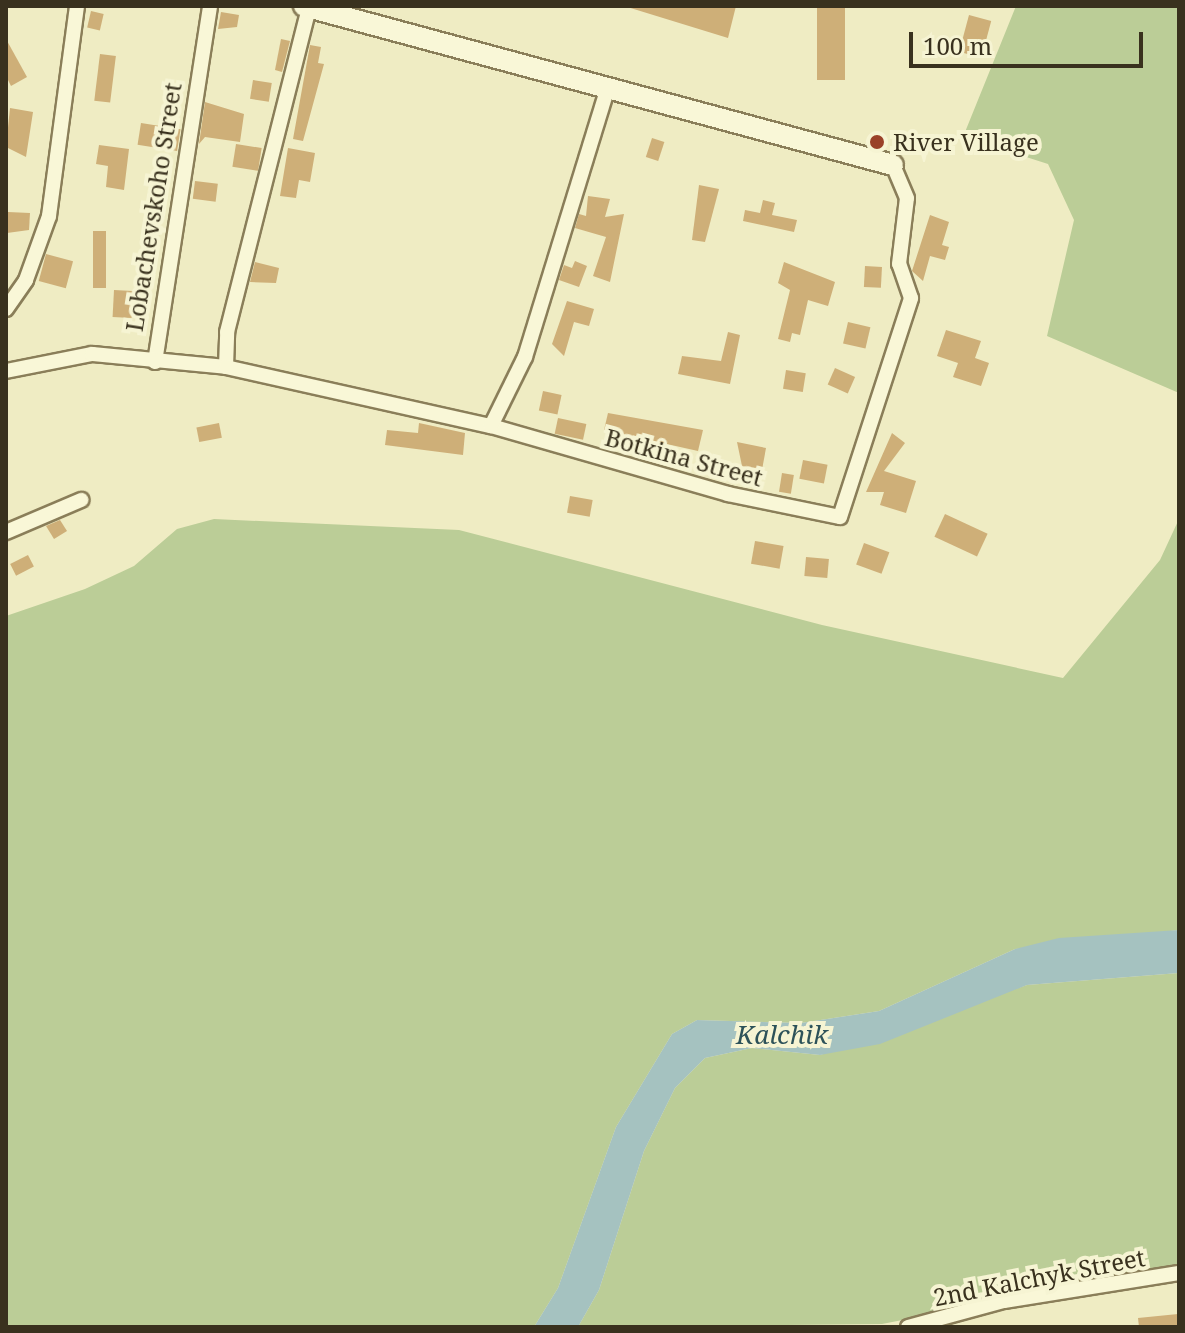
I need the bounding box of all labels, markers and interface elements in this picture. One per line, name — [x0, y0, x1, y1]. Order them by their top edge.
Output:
scale bar — [913, 16, 1147, 66]
text: 100 m — [923, 29, 992, 62]
street label: Lobachevskoho Street — [119, 81, 187, 333]
place label: River Village — [893, 128, 1039, 156]
marker: River Village — [868, 133, 886, 151]
street label: Botkina Street — [602, 422, 766, 492]
water label: Kalchik — [736, 1019, 828, 1051]
street label: 2nd Kalchyk Street — [931, 1242, 1147, 1312]

